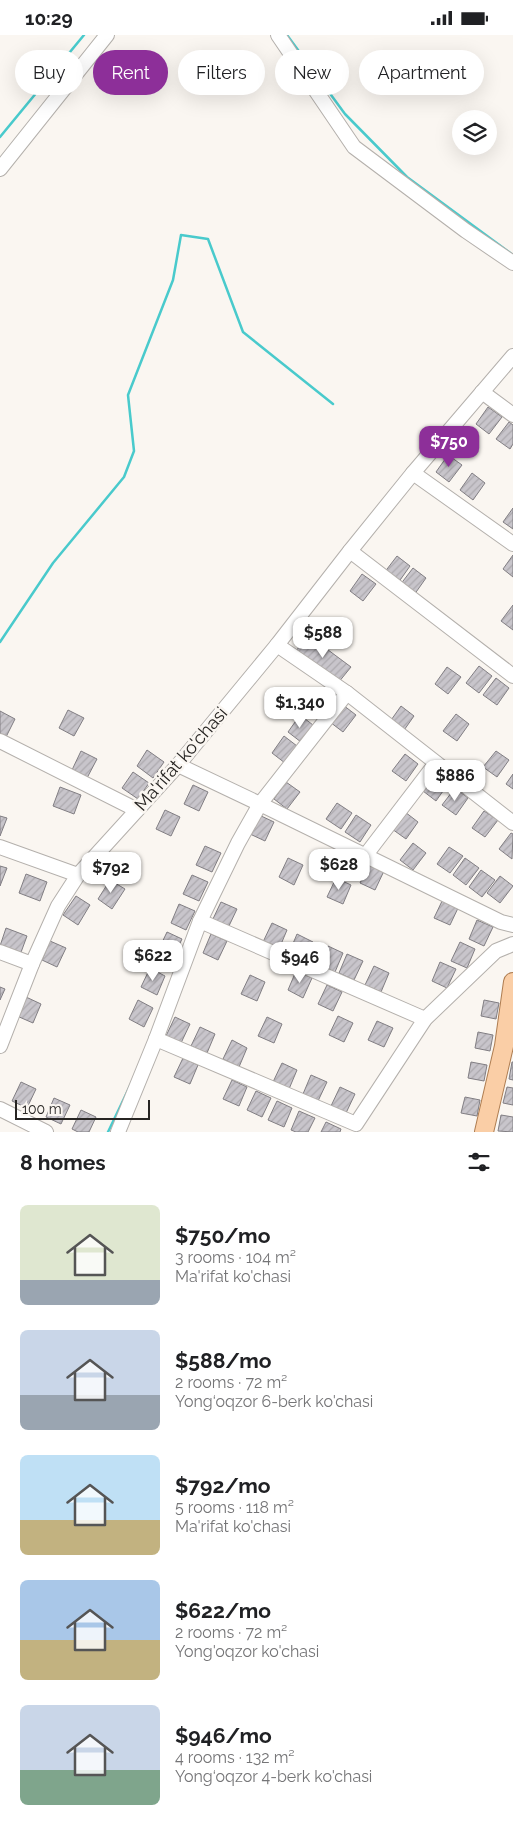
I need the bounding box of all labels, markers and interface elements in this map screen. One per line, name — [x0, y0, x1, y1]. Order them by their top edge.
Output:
text: 10:29 — [25, 7, 73, 29]
chip: Buy — [15, 50, 83, 95]
chip: Rent — [93, 50, 168, 95]
chip: Filters — [178, 50, 265, 95]
chip: New — [275, 50, 349, 95]
chip: Apartment — [359, 50, 484, 95]
map controls — [452, 110, 497, 155]
button: layers — [452, 110, 497, 155]
pin: $750 — [419, 425, 479, 468]
text: $750 — [430, 432, 468, 451]
pin: $588 — [293, 617, 353, 659]
text: $588 — [304, 623, 342, 642]
pin: $1,340 — [259, 687, 341, 729]
text: $1,340 — [275, 693, 325, 712]
street label: Ma'rifat ko'chasi — [130, 703, 231, 815]
pin: $886 — [425, 759, 485, 802]
text: $886 — [435, 766, 475, 785]
pin: $628 — [309, 849, 369, 891]
pin: $792 — [81, 851, 141, 894]
text: $628 — [320, 855, 358, 874]
text: $792 — [92, 858, 130, 877]
pin: $622 — [123, 939, 183, 982]
pin: $946 — [270, 941, 330, 984]
text: $622 — [134, 946, 172, 965]
text: $946 — [281, 948, 319, 967]
scale bar — [15, 1097, 150, 1120]
text: 100 m — [22, 1101, 62, 1117]
icon: filters — [465, 1148, 493, 1176]
text: 8 homes — [20, 1150, 106, 1175]
text: $750/mo — [175, 1223, 270, 1248]
icon: home — [60, 1225, 120, 1285]
text: 3 rooms · 104 m² — [175, 1248, 296, 1267]
text: Ma'rifat ko'chasi — [175, 1267, 291, 1286]
text: $588/mo — [175, 1348, 272, 1373]
icon: home — [60, 1350, 120, 1410]
text: 2 rooms · 72 m² — [175, 1373, 287, 1392]
text: Yong‘oqzor 6-berk ko'chasi — [175, 1392, 373, 1411]
text: $792/mo — [175, 1473, 271, 1498]
icon: home — [60, 1475, 120, 1535]
text: 5 rooms · 118 m² — [175, 1498, 294, 1517]
text: Ma'rifat ko'chasi — [175, 1517, 291, 1536]
text: $622/mo — [175, 1598, 271, 1623]
icon: home — [60, 1600, 120, 1660]
text: 2 rooms · 72 m² — [175, 1623, 287, 1642]
text: Yong'oqzor ko'chasi — [175, 1642, 319, 1661]
text: $946/mo — [175, 1723, 272, 1748]
icon: home — [60, 1725, 120, 1785]
text: 4 rooms · 132 m² — [175, 1748, 295, 1767]
text: Yong‘oqzor 4-berk ko'chasi — [175, 1767, 372, 1786]

